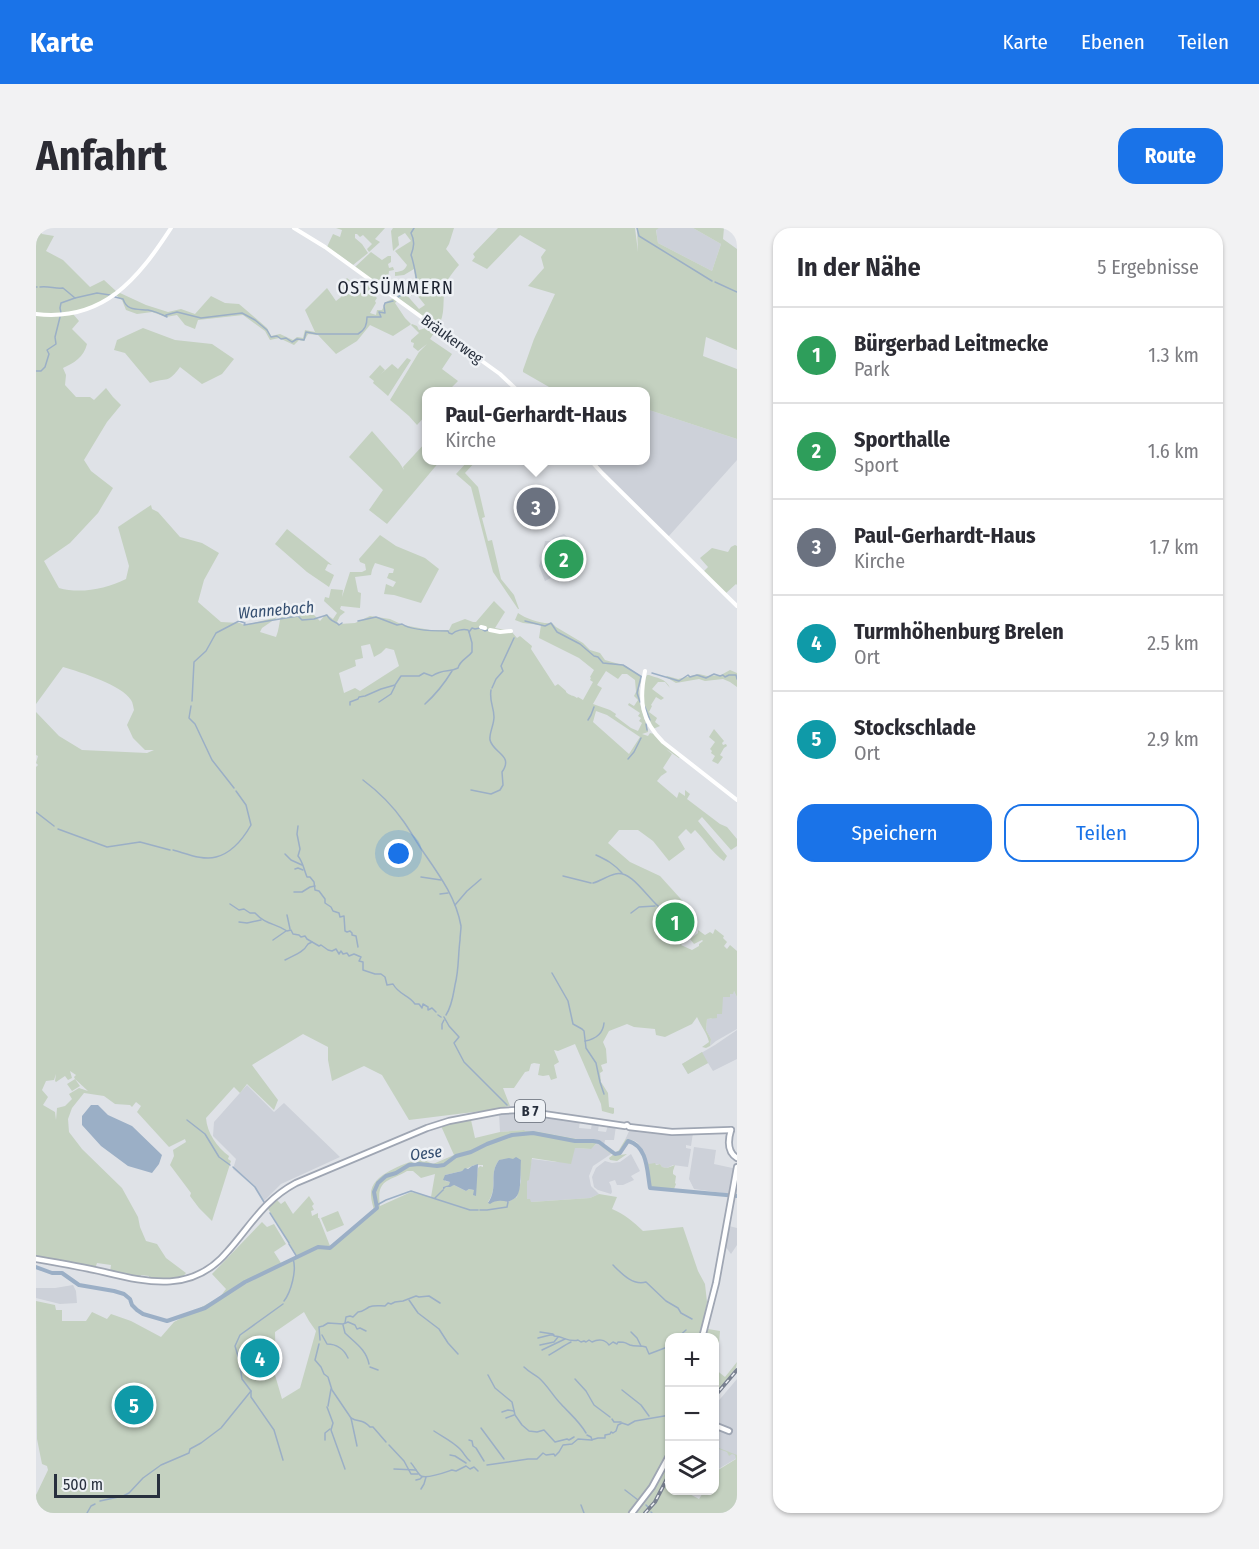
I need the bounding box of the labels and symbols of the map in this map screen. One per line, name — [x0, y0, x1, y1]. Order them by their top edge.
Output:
district label: OSTSÜMMERN — [337, 277, 455, 299]
street label: Bräukerweg — [418, 311, 486, 367]
pin: 3 — [516, 484, 556, 530]
pin: 2 — [544, 536, 584, 582]
water label: Wannebach — [237, 597, 315, 623]
your location — [384, 839, 413, 868]
pin: 1 — [656, 900, 694, 944]
road number: B 7 — [515, 1100, 545, 1122]
water label: Oese — [409, 1142, 443, 1164]
pin: 4 — [240, 1336, 280, 1380]
pin: 5 — [114, 1382, 154, 1428]
scale bar — [54, 1471, 160, 1498]

